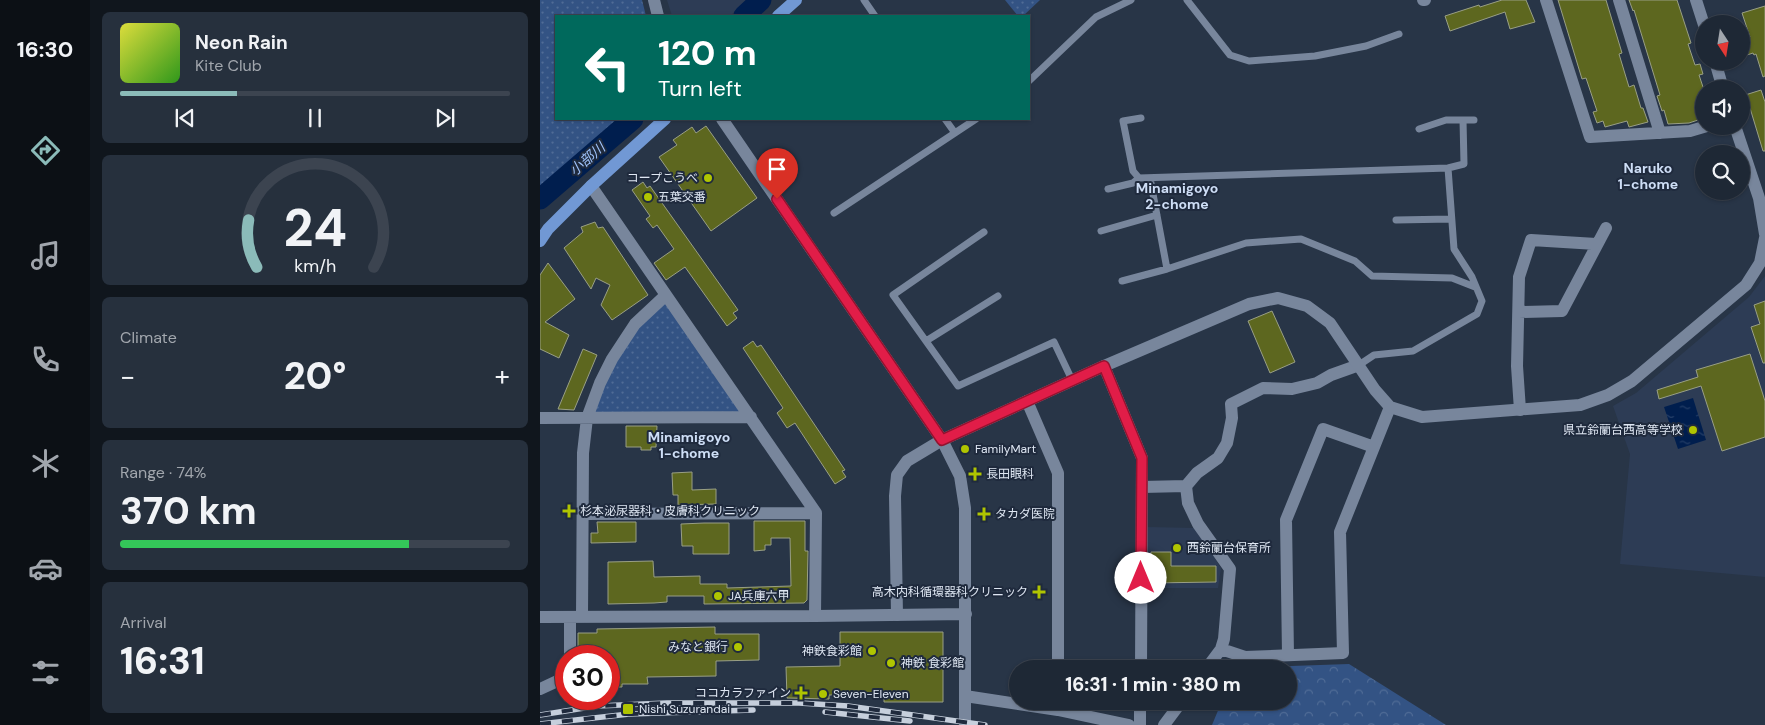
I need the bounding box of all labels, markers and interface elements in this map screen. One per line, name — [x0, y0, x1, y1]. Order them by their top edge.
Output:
north arrow — [1695, 15, 1750, 70]
map controls — [1695, 15, 1750, 200]
text: Neon Rain — [195, 30, 288, 55]
text: 120 m — [658, 30, 757, 76]
text: 16:30 — [17, 35, 73, 64]
icon: left — [575, 35, 640, 100]
text: Kite Club — [195, 55, 262, 76]
text: Turn left — [658, 74, 742, 103]
button: sound — [1695, 80, 1750, 135]
icon: previous — [171, 104, 199, 132]
icon: pause — [301, 104, 329, 132]
icon: next — [431, 104, 459, 132]
icon: directions — [28, 133, 63, 168]
water label: 小部川 — [565, 137, 610, 180]
button: search — [1695, 145, 1750, 200]
pin — [756, 148, 798, 199]
icon: arrive — [763, 155, 791, 183]
district label: Naruko 1-chome — [1618, 159, 1678, 193]
place label: コープこうべ — [627, 170, 698, 186]
marker: コープこうべ — [702, 172, 714, 184]
district label: Minamigoyo 2-chome — [1136, 179, 1218, 213]
place label: 五葉交番 — [658, 189, 706, 205]
marker: 五葉交番 — [642, 191, 654, 203]
text: 24 — [283, 194, 347, 262]
icon: music — [28, 238, 63, 273]
text: km/h — [294, 254, 336, 278]
text: Climate — [120, 327, 177, 348]
icon: phone — [28, 342, 63, 377]
text: 20° — [284, 351, 346, 401]
text: − — [120, 358, 135, 395]
text: + — [495, 358, 510, 395]
place label: 県立鈴蘭台西高等学校 — [1563, 422, 1683, 438]
marker: 県立鈴蘭台西高等学校 — [1687, 424, 1699, 436]
district label: Minamigoyo 1-chome — [648, 428, 730, 462]
place label: FamilyMart — [975, 441, 1037, 457]
marker: FamilyMart — [959, 443, 971, 455]
icon: climate — [28, 446, 63, 481]
text: Range · 74% — [120, 462, 206, 483]
place label: 長田眼科 — [986, 466, 1034, 482]
marker: 長田眼科 — [968, 467, 982, 481]
text: 370 km — [120, 486, 257, 536]
place label: 杉本泌尿器科・皮膚科クリニック — [580, 503, 760, 519]
marker: 杉本泌尿器科・皮膚科クリニック — [562, 504, 576, 518]
place label: タカダ医院 — [995, 506, 1055, 522]
marker: タカダ医院 — [977, 507, 991, 521]
place label: 西鈴蘭台保育所 — [1187, 540, 1271, 556]
marker: 西鈴蘭台保育所 — [1171, 542, 1183, 554]
icon: car — [28, 551, 63, 586]
position arrow — [1114, 551, 1166, 603]
place label: 高木内科循環器科クリニック — [872, 584, 1028, 600]
marker: 高木内科循環器科クリニック — [1032, 585, 1046, 599]
place label: JA兵庫六甲 — [728, 588, 790, 604]
marker: JA兵庫六甲 — [712, 590, 724, 602]
text: Arrival — [120, 612, 167, 633]
text: 16:31 — [120, 636, 205, 686]
place label: みなと銀行 — [668, 639, 728, 655]
marker: みなと銀行 — [732, 641, 744, 653]
place label: 神鉄食彩館 — [802, 643, 862, 659]
speed limit sign: 30 — [555, 645, 620, 710]
marker: 神鉄食彩館 — [866, 645, 878, 657]
icon: filters — [28, 655, 63, 690]
place label: 神鉄 食彩館 — [901, 655, 964, 671]
marker: 神鉄 食彩館 — [885, 657, 897, 669]
text: 16:31 · 1 min · 380 m — [1065, 672, 1241, 697]
place label: ココカラファイン — [695, 685, 791, 701]
place label: Seven-Eleven — [833, 686, 909, 702]
marker: ココカラファイン — [795, 687, 807, 699]
marker: Seven-Eleven — [817, 688, 829, 700]
place label: Nishi Suzurandai — [639, 701, 730, 717]
marker: Nishi Suzurandai — [621, 702, 635, 716]

